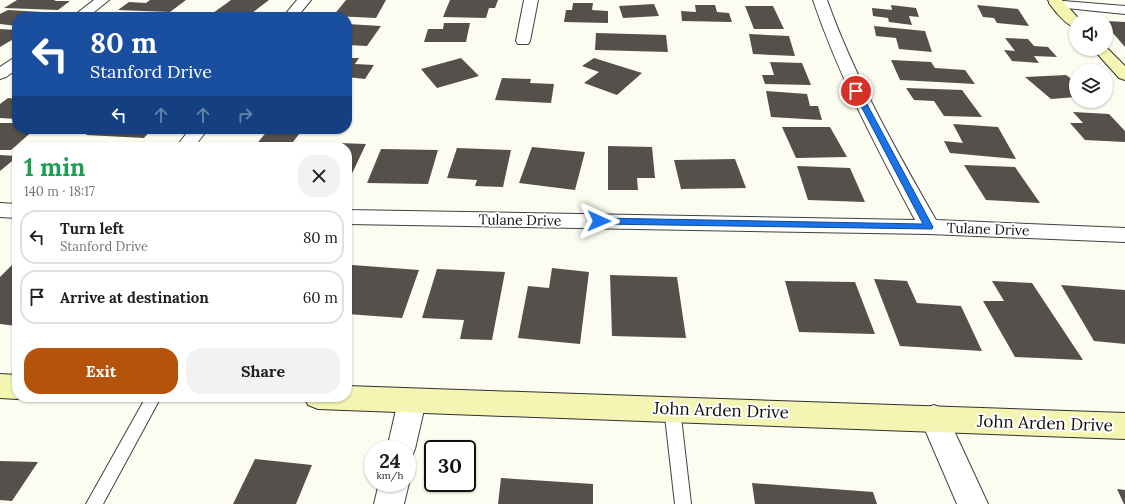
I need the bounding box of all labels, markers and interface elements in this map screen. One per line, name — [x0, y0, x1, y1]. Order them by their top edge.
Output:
map controls — [1069, 12, 1113, 108]
button: sound — [1069, 12, 1113, 56]
text: 80 m — [90, 25, 157, 61]
icon: left — [24, 28, 76, 80]
text: Stanford Drive — [90, 60, 212, 83]
button: layers — [1069, 64, 1113, 108]
pin — [839, 74, 873, 108]
icon: arrive — [845, 80, 867, 102]
icon: left — [108, 104, 130, 126]
icon: ahead — [150, 104, 172, 126]
icon: ahead — [192, 104, 214, 126]
icon: right — [234, 104, 256, 126]
text: 1 min — [24, 152, 85, 183]
button: close — [298, 155, 340, 197]
text: 140 m · 18:17 — [24, 183, 95, 200]
position arrow — [578, 200, 620, 242]
street label: Tulane Drive — [478, 210, 562, 230]
text: Turn left — [60, 219, 124, 238]
street label: Tulane Drive — [946, 219, 1030, 239]
icon: left — [26, 226, 48, 248]
text: 80 m — [303, 228, 338, 247]
text: Stanford Drive — [60, 238, 148, 255]
icon: arrive — [26, 286, 48, 308]
text: Arrive at destination — [60, 288, 209, 307]
text: 60 m — [303, 288, 338, 307]
button: Exit — [24, 348, 178, 394]
button: Share — [186, 348, 340, 394]
street label: John Arden Drive — [652, 397, 789, 423]
street label: John Arden Drive — [976, 410, 1113, 436]
speed limit sign: 30 — [424, 440, 476, 492]
text: 24 — [379, 448, 401, 473]
text: km/h — [376, 469, 404, 482]

